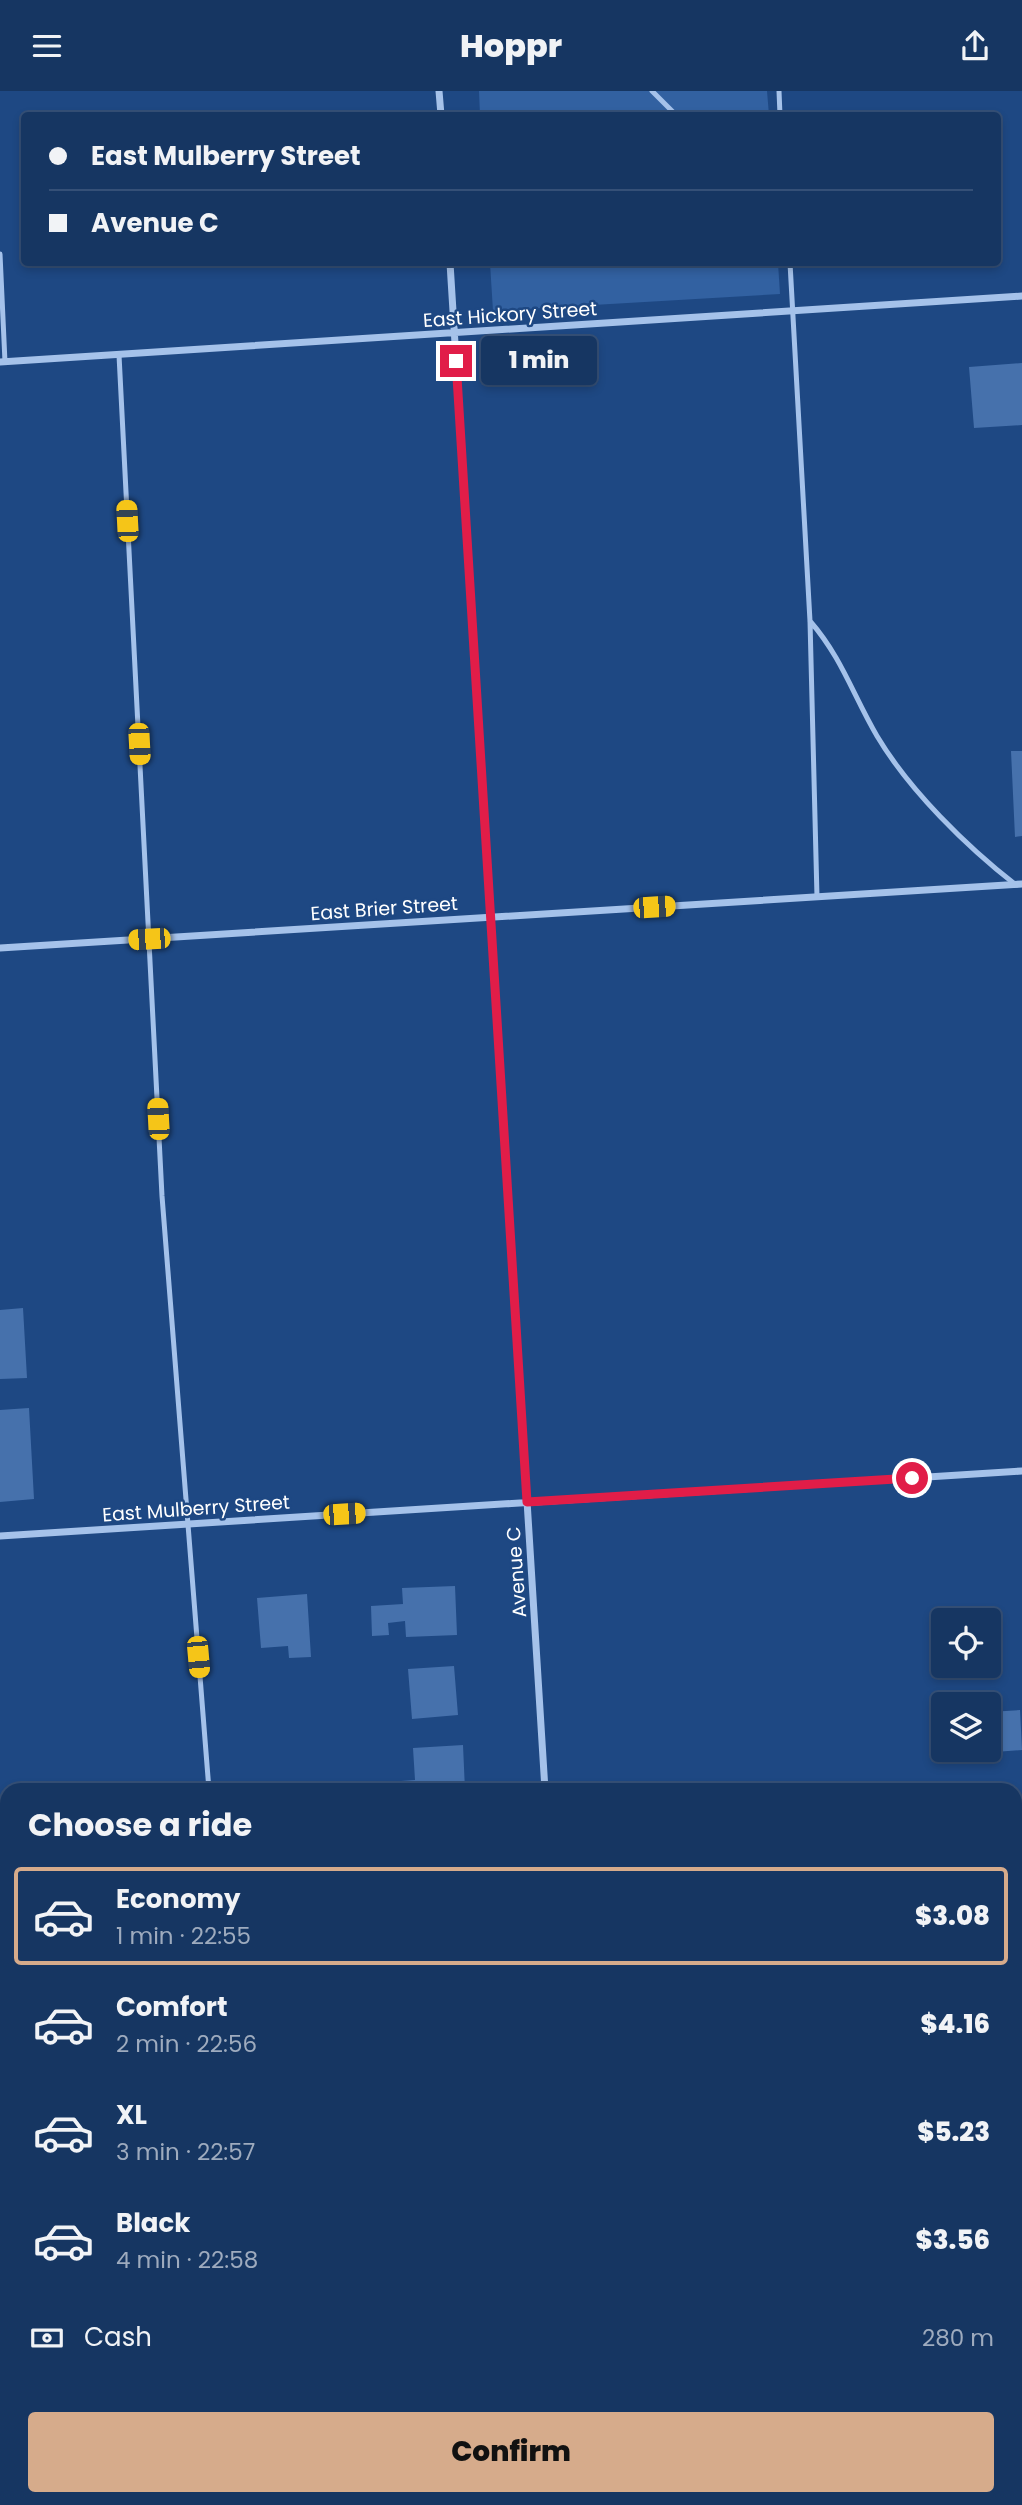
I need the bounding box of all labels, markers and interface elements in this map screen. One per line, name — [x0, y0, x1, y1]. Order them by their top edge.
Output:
text: Hoppr — [460, 23, 562, 68]
icon: menu — [28, 27, 66, 65]
icon: share — [956, 27, 994, 65]
text: East Mulberry Street — [91, 138, 361, 174]
text: Avenue C — [91, 205, 219, 241]
street label: East Hickory Street — [422, 295, 598, 334]
callout: 1 min — [480, 337, 596, 385]
text: 1 min — [509, 344, 569, 376]
route end — [440, 345, 472, 377]
car — [116, 499, 139, 543]
car — [128, 722, 151, 766]
street label: East Brier Street — [310, 890, 459, 927]
car — [633, 895, 676, 919]
car — [128, 927, 171, 951]
car — [147, 1097, 170, 1141]
route start — [896, 1462, 928, 1494]
street label: East Mulberry Street — [101, 1488, 291, 1529]
car — [323, 1502, 366, 1526]
street label: Avenue C — [500, 1526, 533, 1618]
map controls — [931, 1608, 1001, 1762]
button: locate — [931, 1608, 1001, 1678]
car — [186, 1635, 211, 1679]
button: layers — [931, 1692, 1001, 1762]
text: Choose a ride — [28, 1802, 252, 1847]
text: Economy — [116, 1881, 240, 1917]
icon: car — [32, 1885, 95, 1948]
text: $3.08 — [915, 1898, 990, 1934]
text: 1 min · 22:55 — [116, 1920, 251, 1952]
text: Comfort — [116, 1989, 228, 2025]
icon: car — [32, 1993, 95, 2056]
text: $4.16 — [920, 2006, 990, 2042]
text: 2 min · 22:56 — [116, 2028, 257, 2060]
text: XL — [116, 2097, 147, 2133]
icon: car — [32, 2101, 95, 2164]
text: $5.23 — [917, 2114, 990, 2150]
text: 3 min · 22:57 — [116, 2136, 255, 2168]
text: Black — [116, 2205, 190, 2241]
icon: car — [32, 2209, 95, 2272]
text: $3.56 — [916, 2222, 990, 2258]
text: 4 min · 22:58 — [116, 2244, 258, 2276]
icon: cash — [28, 2319, 66, 2357]
text: Cash — [84, 2319, 152, 2355]
text: 280 m — [922, 2322, 994, 2354]
button: Confirm — [28, 2412, 994, 2492]

